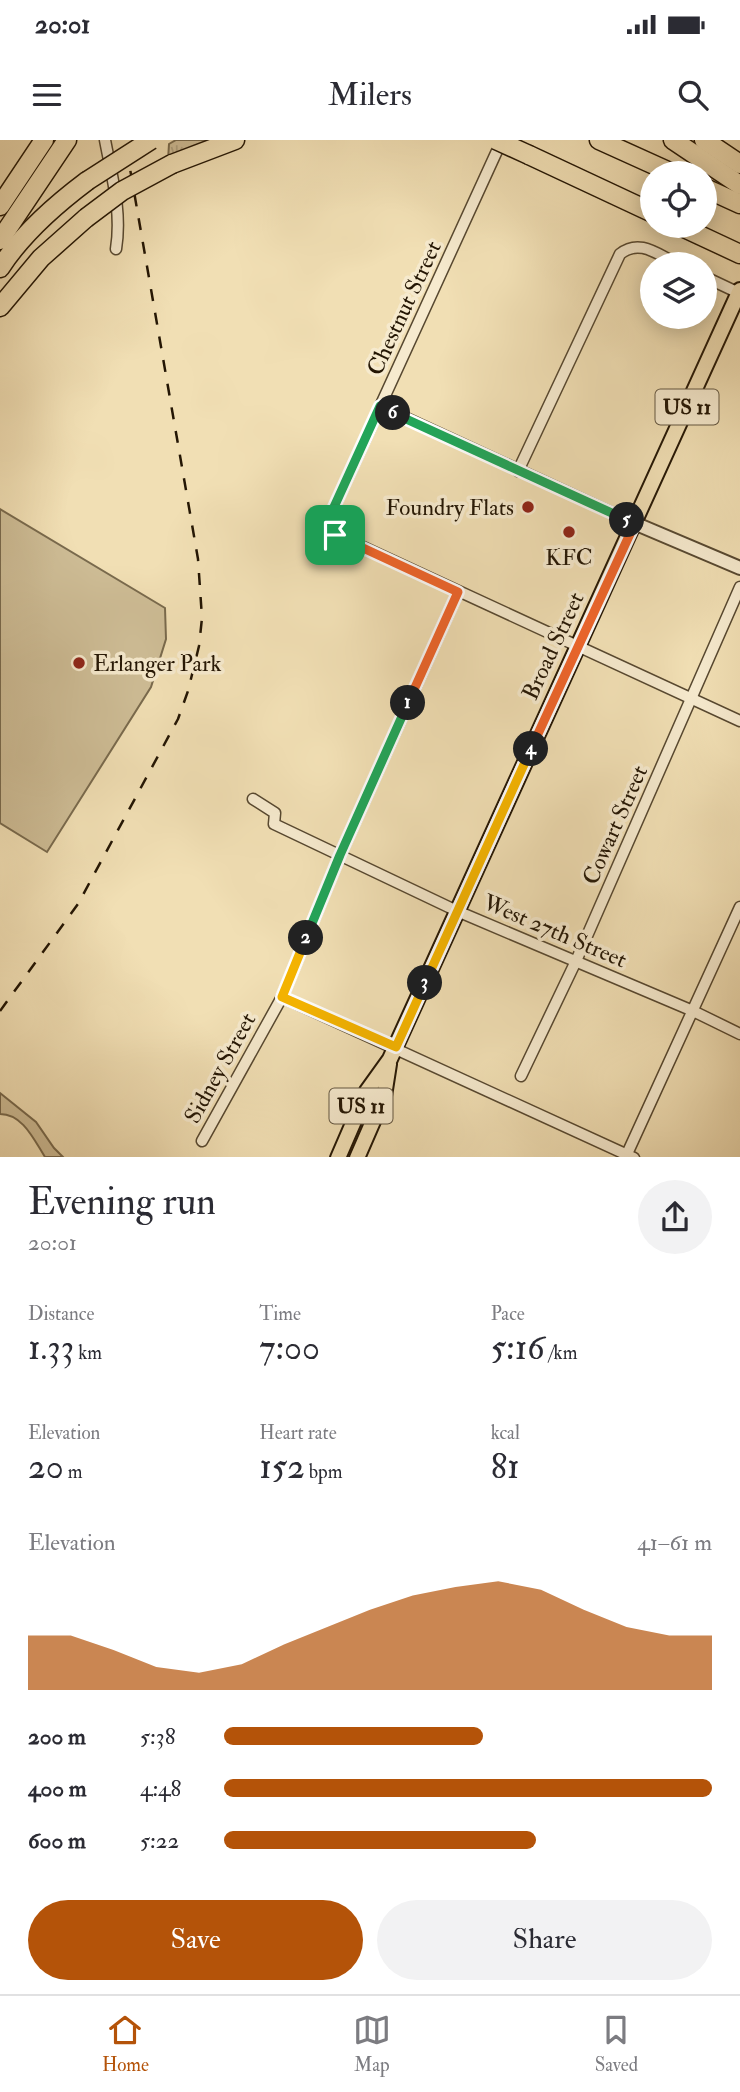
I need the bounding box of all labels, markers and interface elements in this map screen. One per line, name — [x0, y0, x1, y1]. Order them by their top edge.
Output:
text: 20:01 — [35, 9, 90, 41]
text: Milers — [328, 75, 412, 115]
icon: menu — [28, 76, 66, 114]
icon: search — [674, 76, 712, 114]
map controls — [640, 161, 717, 329]
button: locate — [640, 161, 717, 238]
street label: Chestnut Street — [360, 236, 448, 380]
button: layers — [640, 252, 717, 329]
road number: US 11 — [656, 390, 718, 424]
pin: 6 — [376, 396, 410, 430]
text: 6 — [388, 400, 397, 424]
place label: Foundry Flats — [385, 493, 514, 522]
marker: Foundry Flats — [520, 499, 536, 515]
pin: 5 — [610, 502, 644, 538]
pin — [305, 505, 365, 565]
text: 5 — [622, 507, 631, 531]
icon: arrive — [316, 516, 354, 554]
marker: KFC — [561, 524, 577, 540]
place label: KFC — [545, 543, 593, 572]
street label: Broad Street — [515, 588, 591, 704]
place label: Erlanger Park — [93, 649, 221, 678]
marker: Erlanger Park — [71, 655, 87, 671]
pin: 1 — [390, 686, 426, 720]
text: 1 — [404, 690, 411, 714]
pin: 4 — [514, 732, 548, 766]
text: 4 — [525, 736, 536, 760]
street label: Cowart Street — [576, 761, 654, 889]
street label: West 27th Street — [478, 887, 631, 974]
pin: 2 — [288, 920, 324, 956]
text: 2 — [301, 925, 310, 949]
pin: 3 — [408, 966, 442, 1000]
text: 3 — [421, 970, 428, 994]
street label: Sidney Street — [178, 1008, 262, 1128]
road number: US 11 — [330, 1088, 392, 1124]
text: Evening run — [28, 1178, 216, 1226]
button: share — [638, 1180, 712, 1254]
text: 20:01 — [28, 1228, 77, 1257]
text: Distance — [28, 1302, 94, 1326]
text: Time — [259, 1302, 301, 1326]
text: Pace — [491, 1302, 525, 1326]
text: 1.33 — [28, 1326, 74, 1370]
text: 7:00 — [259, 1326, 320, 1370]
text: 5:16 — [491, 1326, 545, 1370]
text: km — [74, 1341, 102, 1365]
text: /km — [545, 1341, 577, 1365]
text: Elevation — [28, 1421, 100, 1445]
text: Heart rate — [259, 1421, 337, 1445]
text: kcal — [491, 1421, 520, 1445]
text: 20 — [28, 1445, 64, 1489]
text: 152 — [259, 1445, 305, 1489]
text: 81 — [491, 1445, 520, 1489]
text: m — [64, 1460, 82, 1484]
text: bpm — [305, 1460, 342, 1484]
text: Elevation — [28, 1528, 116, 1557]
text: 41–61 m — [637, 1528, 712, 1557]
text: 200 m — [28, 1722, 86, 1751]
text: 5:38 — [140, 1722, 175, 1751]
text: 400 m — [28, 1774, 87, 1803]
text: 4:48 — [140, 1774, 181, 1803]
text: 600 m — [28, 1826, 86, 1855]
text: 5:22 — [140, 1826, 179, 1855]
button: Save — [28, 1900, 363, 1980]
button: Share — [377, 1900, 712, 1980]
tab: Home — [102, 2011, 149, 2077]
tab: Map — [353, 2011, 391, 2077]
tab: Saved — [595, 2011, 638, 2077]

